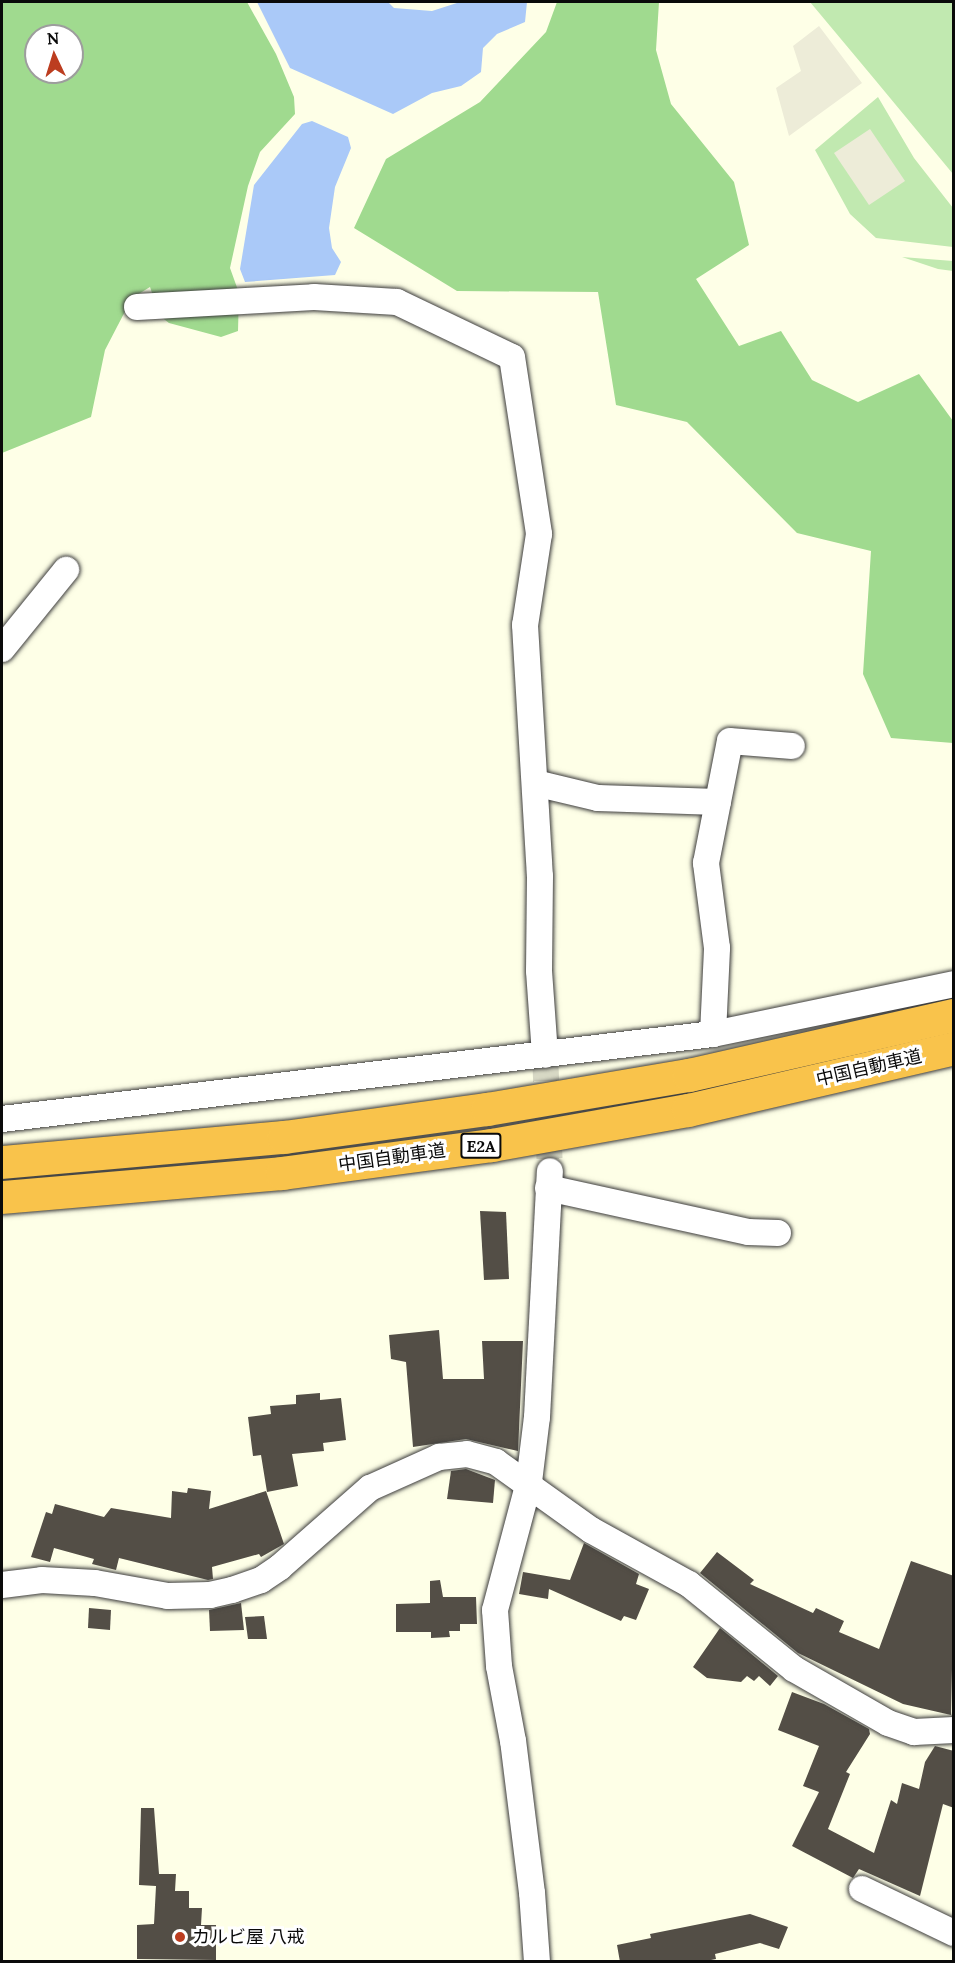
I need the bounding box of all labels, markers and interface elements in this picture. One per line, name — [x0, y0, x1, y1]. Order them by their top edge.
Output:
north arrow — [24, 24, 84, 84]
text: N — [46, 28, 60, 48]
street label: 中国自動車道 — [814, 1045, 924, 1091]
road number: E2A — [460, 1133, 502, 1159]
street label: 中国自動車道 — [337, 1140, 447, 1176]
place label: カルビ屋 八戒 — [192, 1926, 305, 1948]
marker: カルビ屋 八戒 — [173, 1930, 187, 1944]

